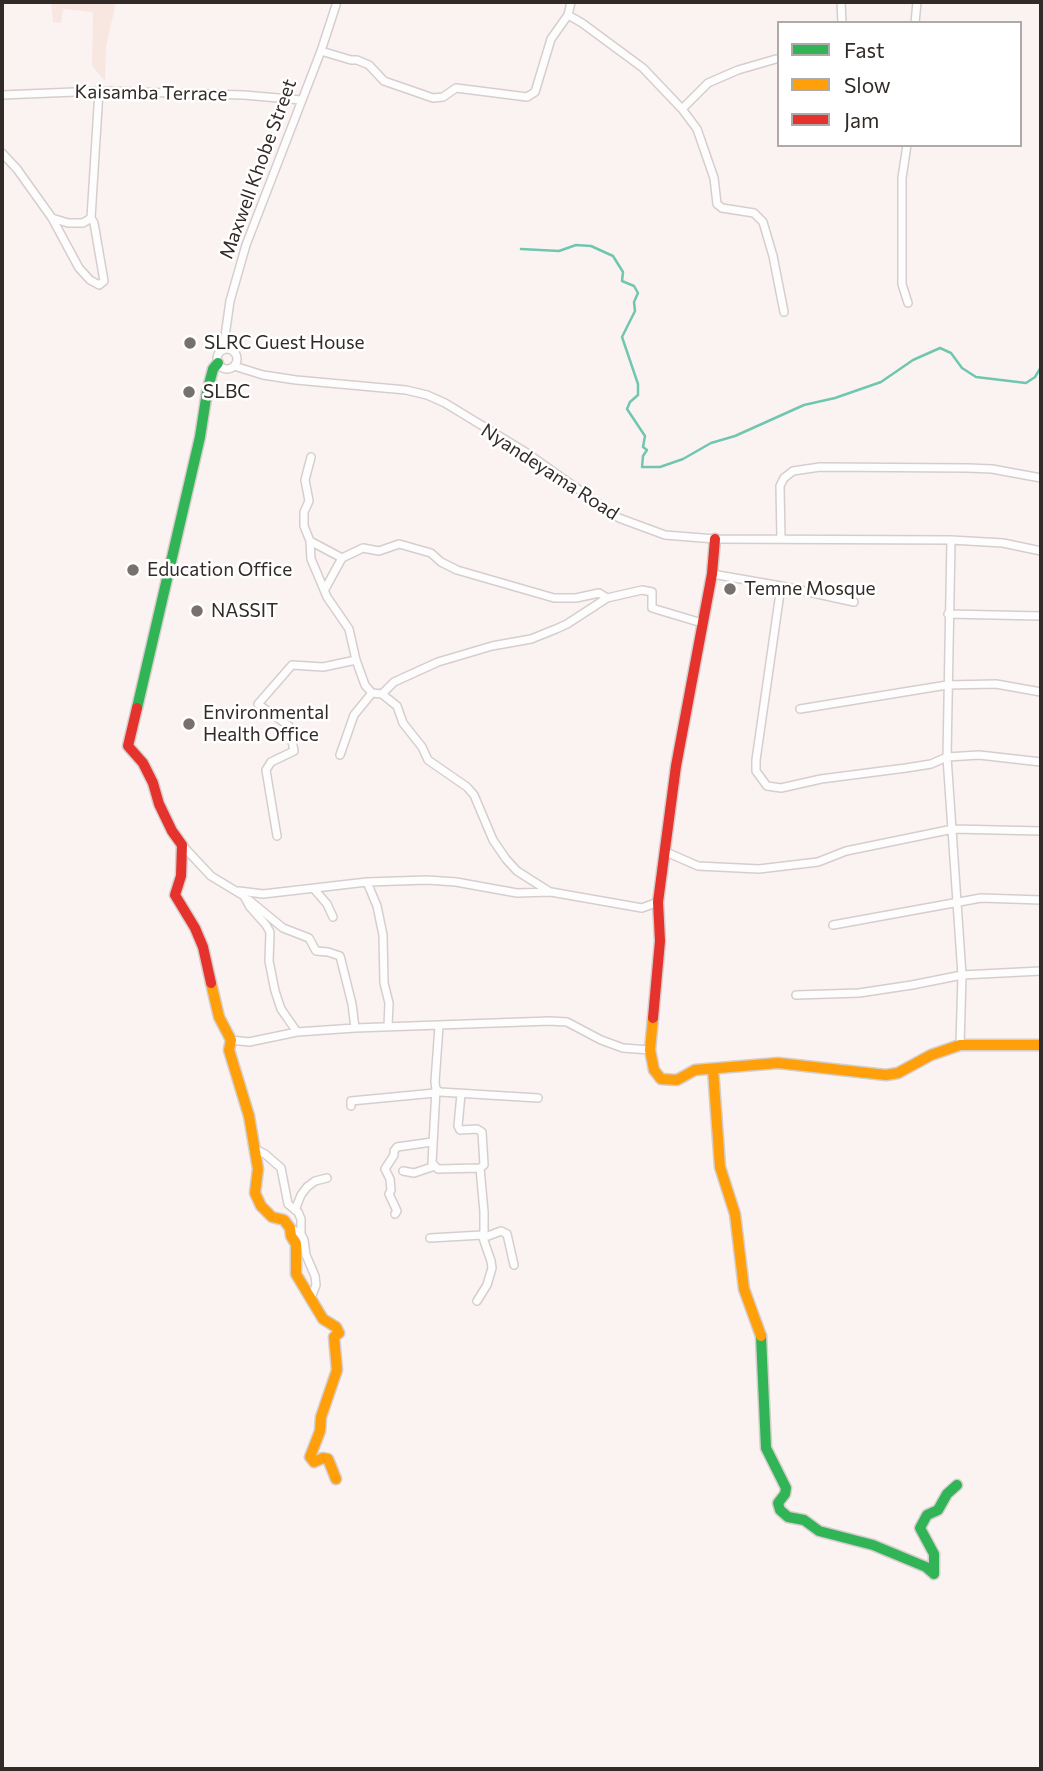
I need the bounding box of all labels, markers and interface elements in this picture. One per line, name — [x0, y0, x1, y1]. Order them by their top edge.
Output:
legend — [777, 21, 1022, 147]
text: Fast — [844, 37, 885, 62]
text: Slow — [844, 72, 891, 97]
street label: Maxwell Khobe Street — [215, 76, 301, 262]
street label: Kaisamba Terrace — [75, 80, 227, 106]
text: Jam — [844, 107, 879, 132]
place label: SLRC Guest House — [204, 332, 365, 354]
marker: SLRC Guest House — [182, 335, 198, 351]
place label: SLBC — [203, 381, 250, 403]
marker: SLBC — [181, 384, 197, 400]
street label: Nyandeyama Road — [477, 419, 623, 525]
place label: Education Office — [147, 559, 292, 581]
marker: Education Office — [125, 562, 141, 578]
place label: Temne Mosque — [744, 578, 876, 600]
marker: Temne Mosque — [722, 581, 738, 597]
place label: NASSIT — [211, 600, 278, 622]
marker: NASSIT — [189, 603, 205, 619]
place label: Environmental Health Office — [203, 702, 329, 746]
marker: Environmental Health Office — [181, 716, 197, 732]

